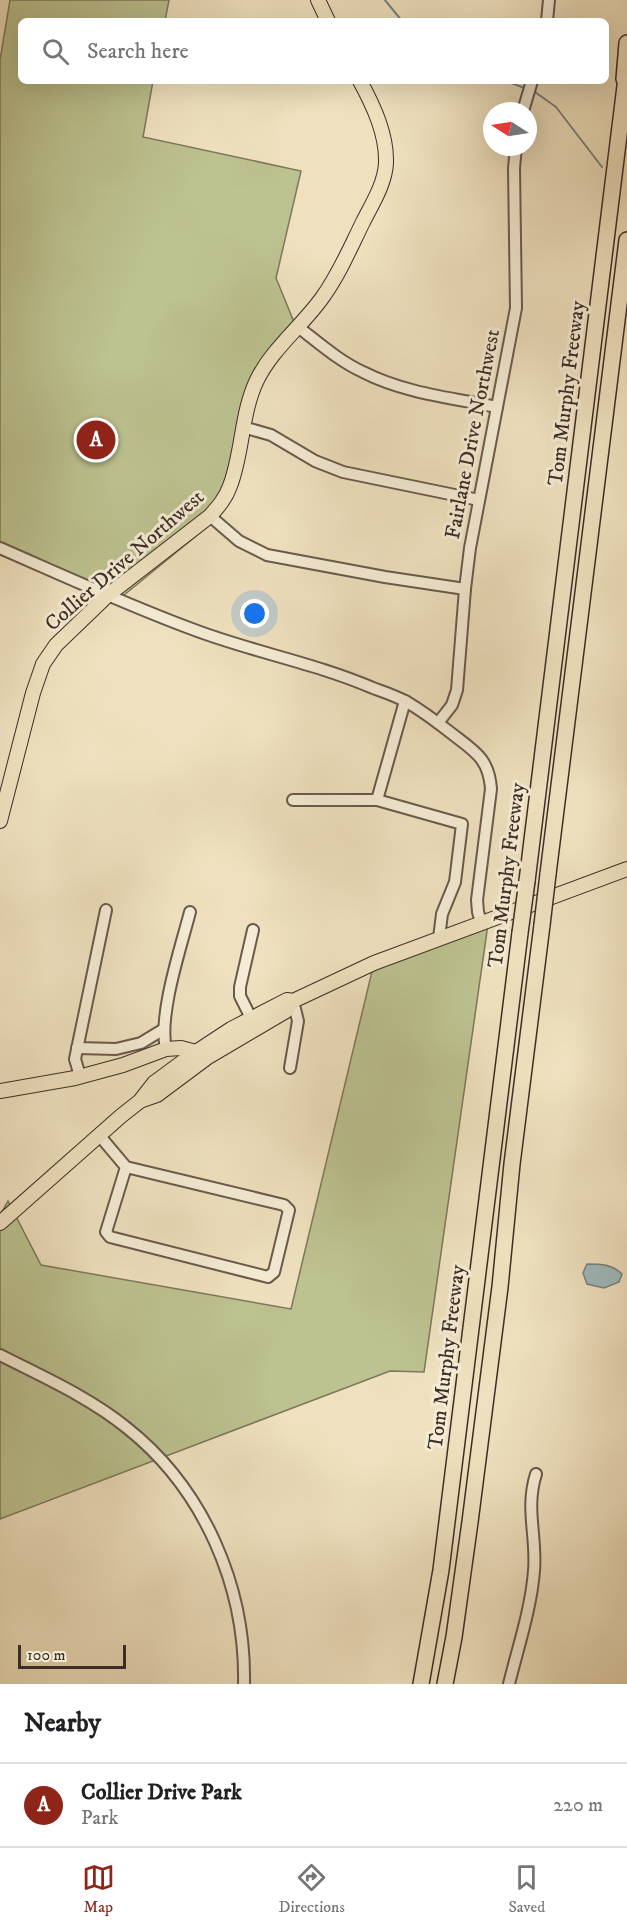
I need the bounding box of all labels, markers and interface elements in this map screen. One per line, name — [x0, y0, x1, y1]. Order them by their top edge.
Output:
search box — [18, 18, 609, 84]
icon: search — [39, 35, 72, 68]
text: Search here — [87, 38, 189, 65]
north arrow — [483, 102, 537, 156]
street label: Tom Murphy Freeway — [543, 298, 591, 487]
street label: Fairlane Drive Northwest — [440, 327, 506, 541]
pin: A — [76, 418, 116, 462]
street label: Collier Drive Northwest — [40, 484, 210, 637]
your location — [240, 599, 269, 628]
street label: Tom Murphy Freeway — [483, 780, 531, 969]
street label: Tom Murphy Freeway — [423, 1262, 471, 1451]
scale bar — [18, 1642, 126, 1670]
text: 100 m — [27, 1645, 66, 1665]
text: Nearby — [24, 1707, 101, 1740]
text: Collier Drive Park — [81, 1779, 242, 1806]
text: A — [37, 1793, 50, 1818]
text: 220 m — [553, 1793, 603, 1818]
text: Park — [81, 1806, 118, 1831]
tab: Map — [82, 1861, 115, 1917]
tab: Directions — [278, 1861, 345, 1917]
tab: Saved — [508, 1861, 545, 1917]

